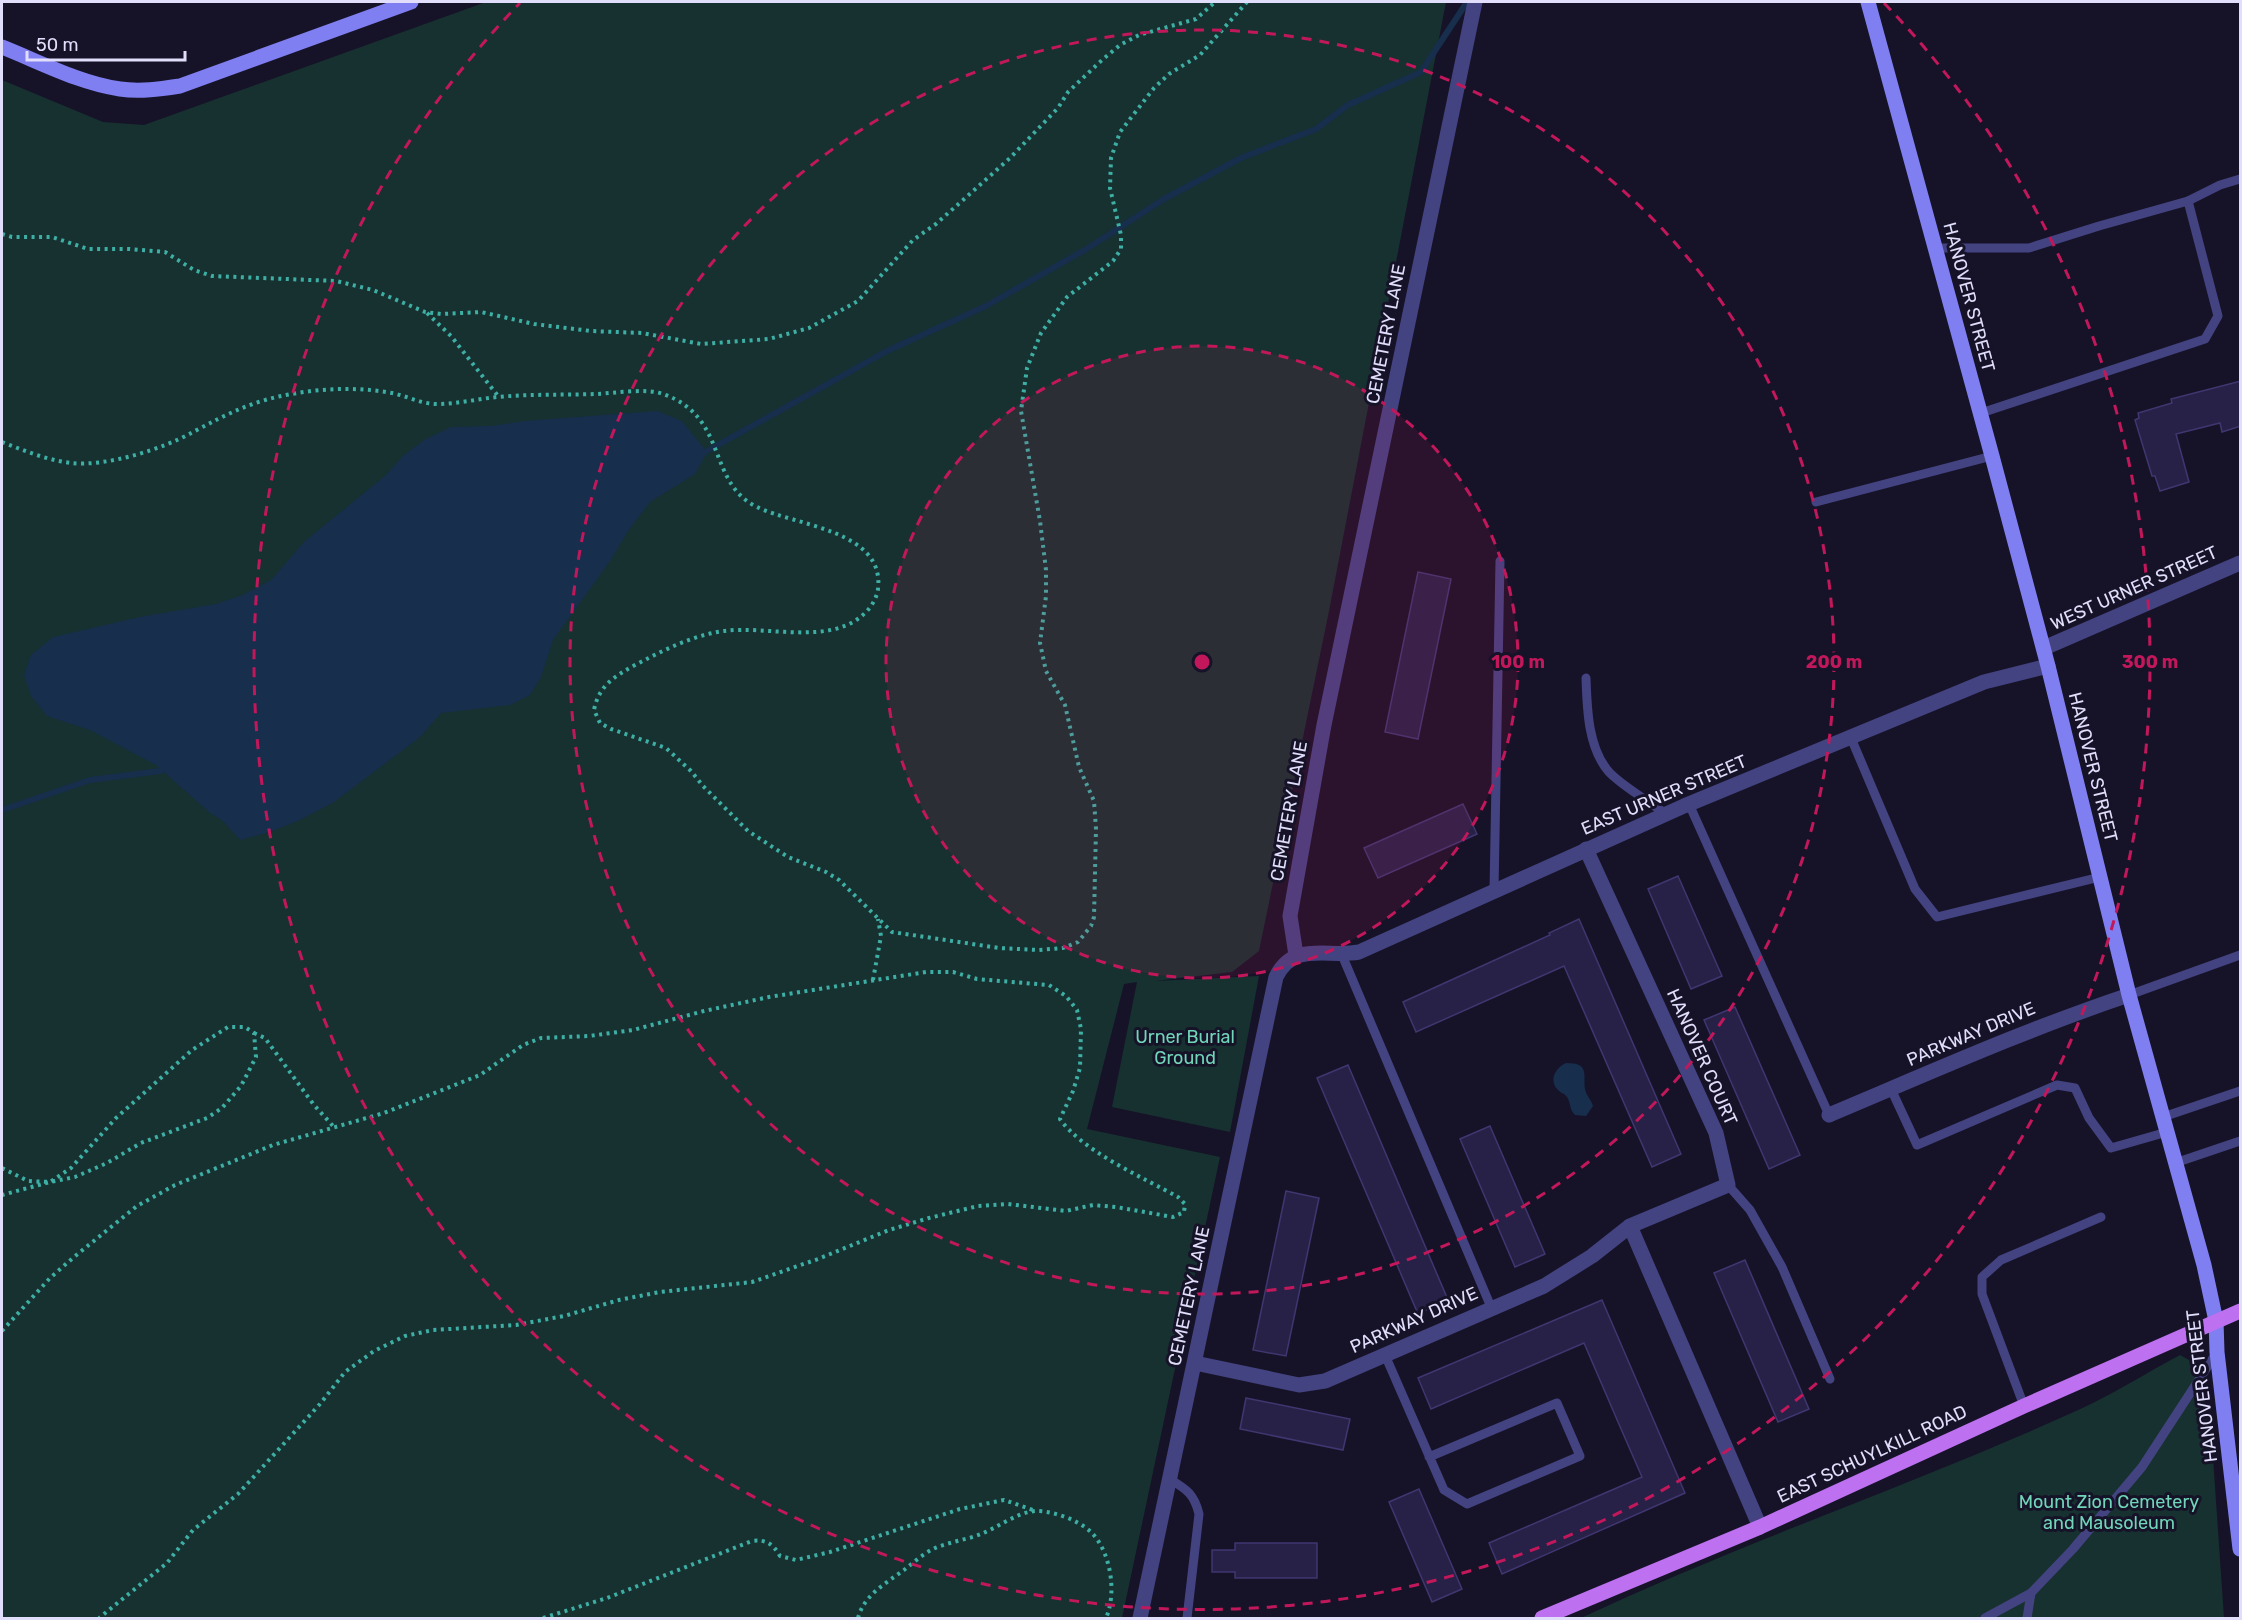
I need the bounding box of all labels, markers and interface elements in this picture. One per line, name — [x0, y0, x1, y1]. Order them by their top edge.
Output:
scale bar — [27, 24, 184, 62]
text: 50 m — [36, 34, 79, 56]
street label: HANOVER STREET — [1938, 220, 2000, 374]
street label: CEMETERY LANE — [1362, 262, 1410, 406]
street label: WEST URNER STREET — [2047, 541, 2221, 635]
text: 100 m — [1491, 651, 1545, 673]
text: 200 m — [1806, 651, 1862, 673]
text: 300 m — [2122, 651, 2178, 673]
centre of rings — [1192, 652, 1212, 672]
street label: HANOVER STREET — [2064, 690, 2122, 844]
street label: CEMETERY LANE — [1266, 739, 1312, 883]
street label: EAST URNER STREET — [1578, 750, 1750, 840]
street label: HANOVER COURT — [1662, 985, 1742, 1129]
street label: PARKWAY DRIVE — [1903, 997, 2039, 1071]
park label: Urner Burial Ground — [1135, 1026, 1235, 1069]
street label: CEMETERY LANE — [1163, 1224, 1215, 1368]
street label: PARKWAY DRIVE — [1347, 1282, 1481, 1358]
street label: HANOVER STREET — [2182, 1308, 2222, 1464]
street label: EAST SCHUYLKILL ROAD — [1774, 1400, 1970, 1508]
park label: Mount Zion Cemetery and Mausoleum — [2019, 1491, 2199, 1534]

